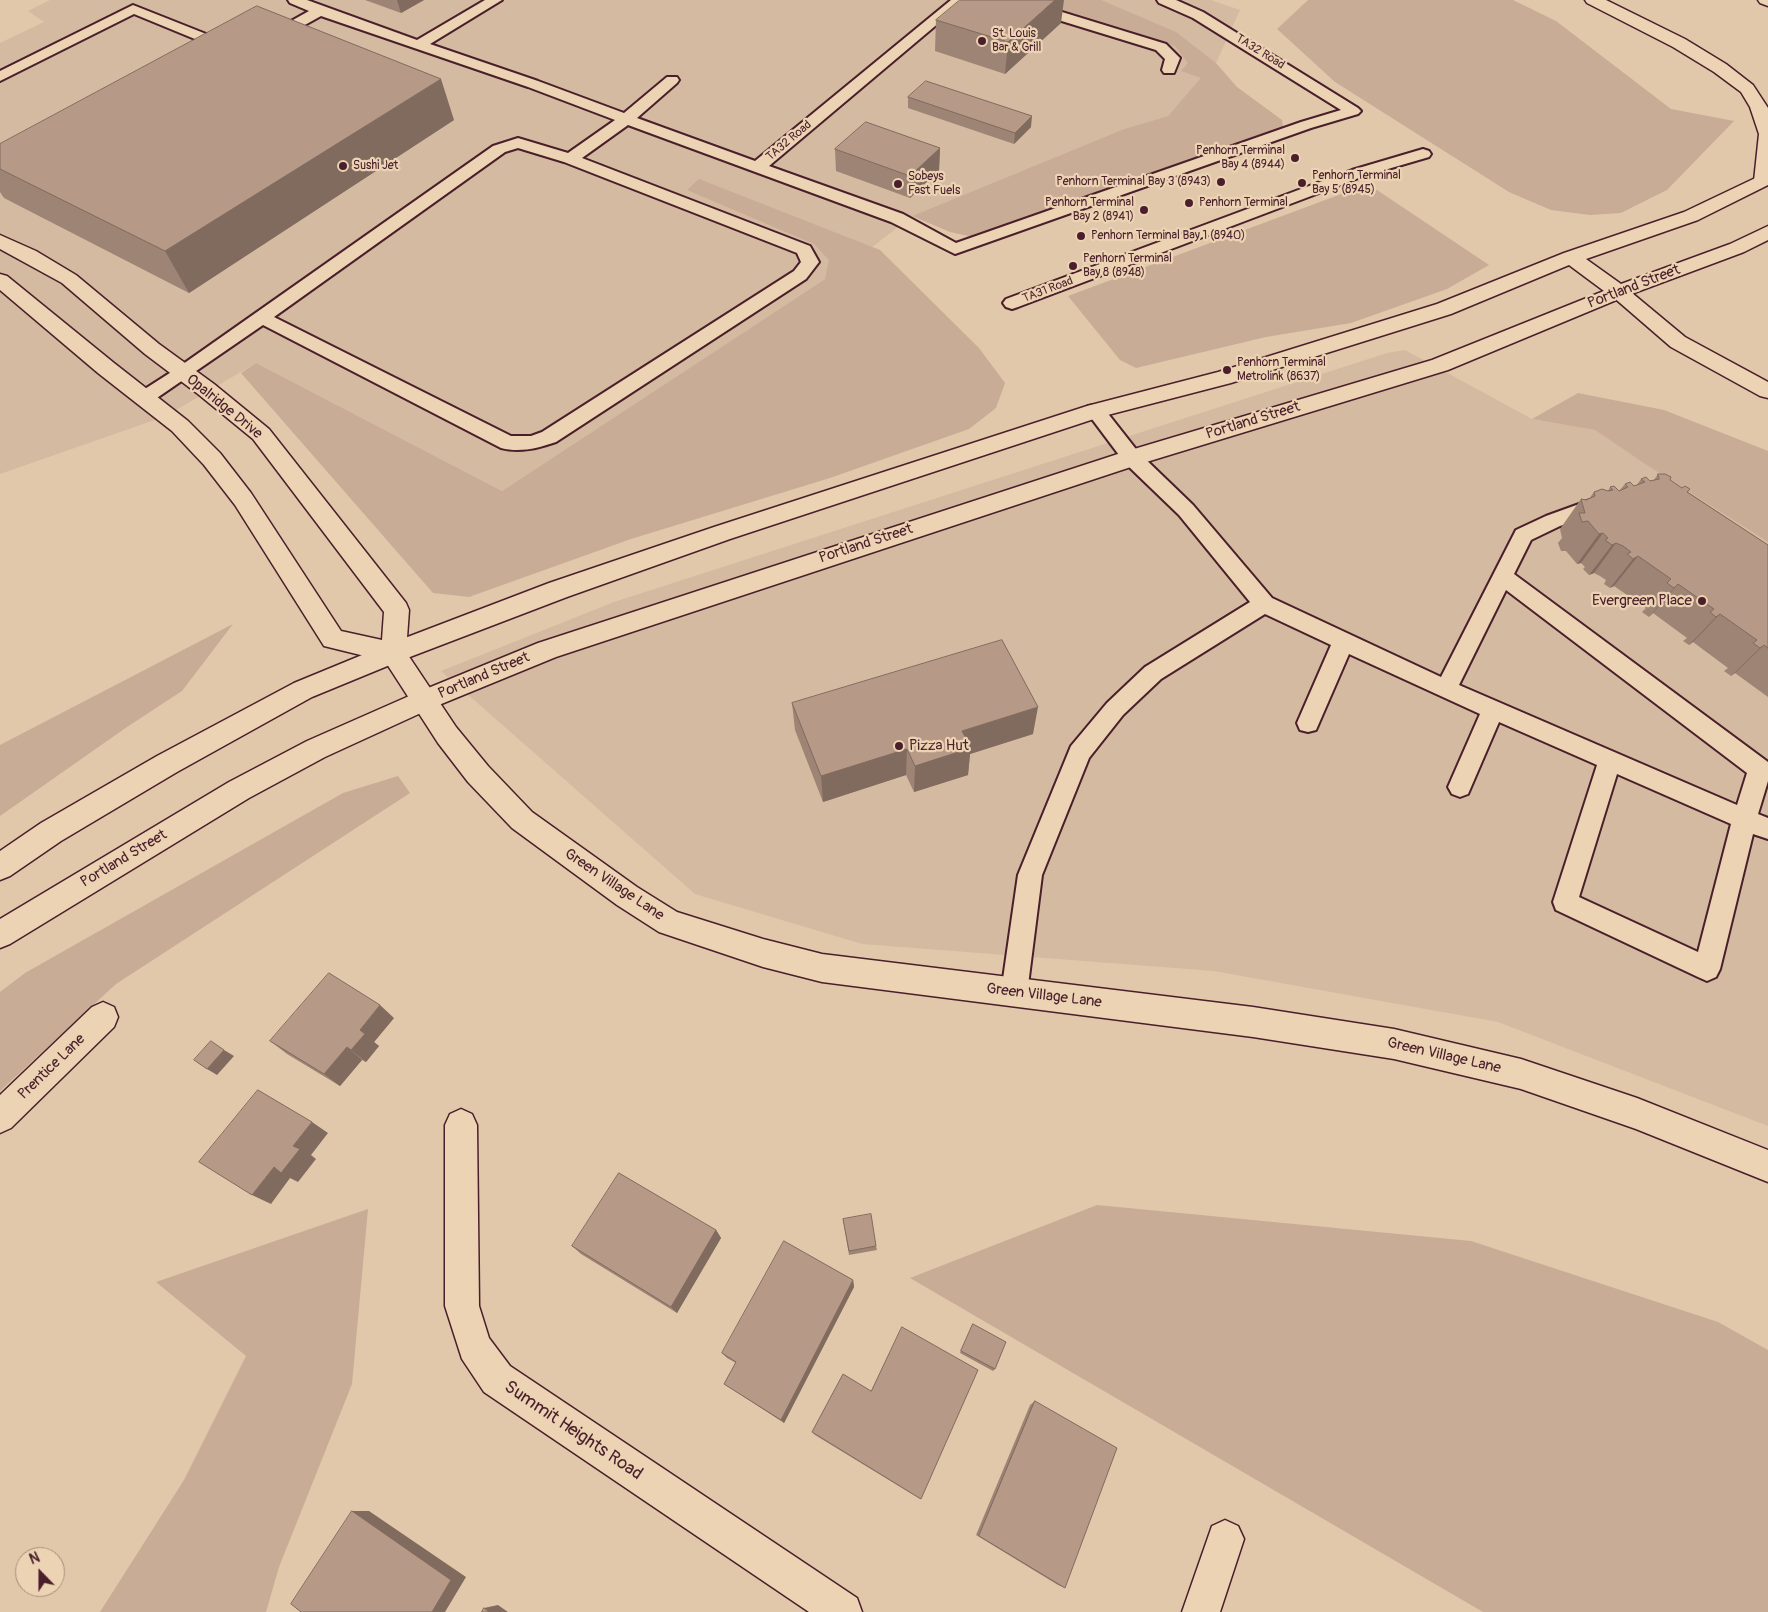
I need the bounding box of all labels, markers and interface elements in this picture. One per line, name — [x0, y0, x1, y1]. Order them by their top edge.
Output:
place label: St. Louis Bar & Grill — [992, 27, 1041, 55]
street label: TA32 Road — [1233, 31, 1287, 73]
marker: St. Louis Bar & Grill — [976, 35, 988, 47]
street label: TA32 Road — [763, 118, 815, 164]
place label: Penhorn Terminal Bay 4 (8944) — [1196, 144, 1285, 172]
marker: Penhorn Terminal Bay 4 (8944) — [1289, 152, 1301, 164]
place label: Sushi Jet — [353, 159, 398, 173]
marker: Sushi Jet — [337, 160, 349, 172]
place label: Penhorn Terminal Bay 5 (8945) — [1312, 169, 1401, 197]
place label: Sobeys Fast Fuels — [908, 170, 960, 198]
place label: Penhorn Terminal Bay 3 (8943) — [1056, 175, 1211, 189]
marker: Penhorn Terminal Bay 3 (8943) — [1215, 176, 1227, 188]
marker: Penhorn Terminal Bay 5 (8945) — [1296, 177, 1308, 189]
marker: Sobeys Fast Fuels — [892, 178, 904, 190]
place label: Penhorn Terminal Bay 2 (8941) — [1045, 196, 1134, 224]
place label: Penhorn Terminal — [1199, 196, 1288, 210]
marker: Penhorn Terminal — [1183, 197, 1195, 209]
marker: Penhorn Terminal Bay 2 (8941) — [1138, 204, 1150, 216]
place label: Penhorn Terminal Bay 1 (8940) — [1091, 229, 1245, 243]
marker: Penhorn Terminal Bay 1 (8940) — [1075, 230, 1087, 242]
place label: Penhorn Terminal Bay 8 (8948) — [1083, 252, 1172, 280]
marker: Penhorn Terminal Bay 8 (8948) — [1067, 260, 1079, 272]
street label: Portland Street — [1585, 261, 1683, 313]
street label: TA31 Road — [1021, 274, 1075, 306]
place label: Penhorn Terminal Metrolink (8637) — [1237, 356, 1326, 384]
marker: Penhorn Terminal Metrolink (8637) — [1221, 364, 1233, 376]
street label: Opalridge Drive — [182, 371, 266, 443]
street label: Portland Street — [1204, 398, 1302, 444]
street label: Portland Street — [817, 520, 915, 568]
place label: Evergreen Place — [1592, 592, 1692, 610]
marker: Evergreen Place — [1696, 595, 1708, 607]
street label: Portland Street — [436, 649, 532, 703]
place label: Pizza Hut — [909, 737, 969, 755]
marker: Pizza Hut — [893, 740, 905, 752]
street label: Portland Street — [78, 826, 170, 892]
street label: Green Village Lane — [561, 845, 667, 925]
street label: Green Village Lane — [985, 980, 1103, 1012]
street label: Prentice Lane — [15, 1031, 89, 1103]
street label: Green Village Lane — [1385, 1034, 1503, 1078]
street label: Summit Heights Road — [500, 1377, 646, 1485]
north arrow — [15, 1547, 65, 1597]
text: N — [27, 1549, 42, 1568]

